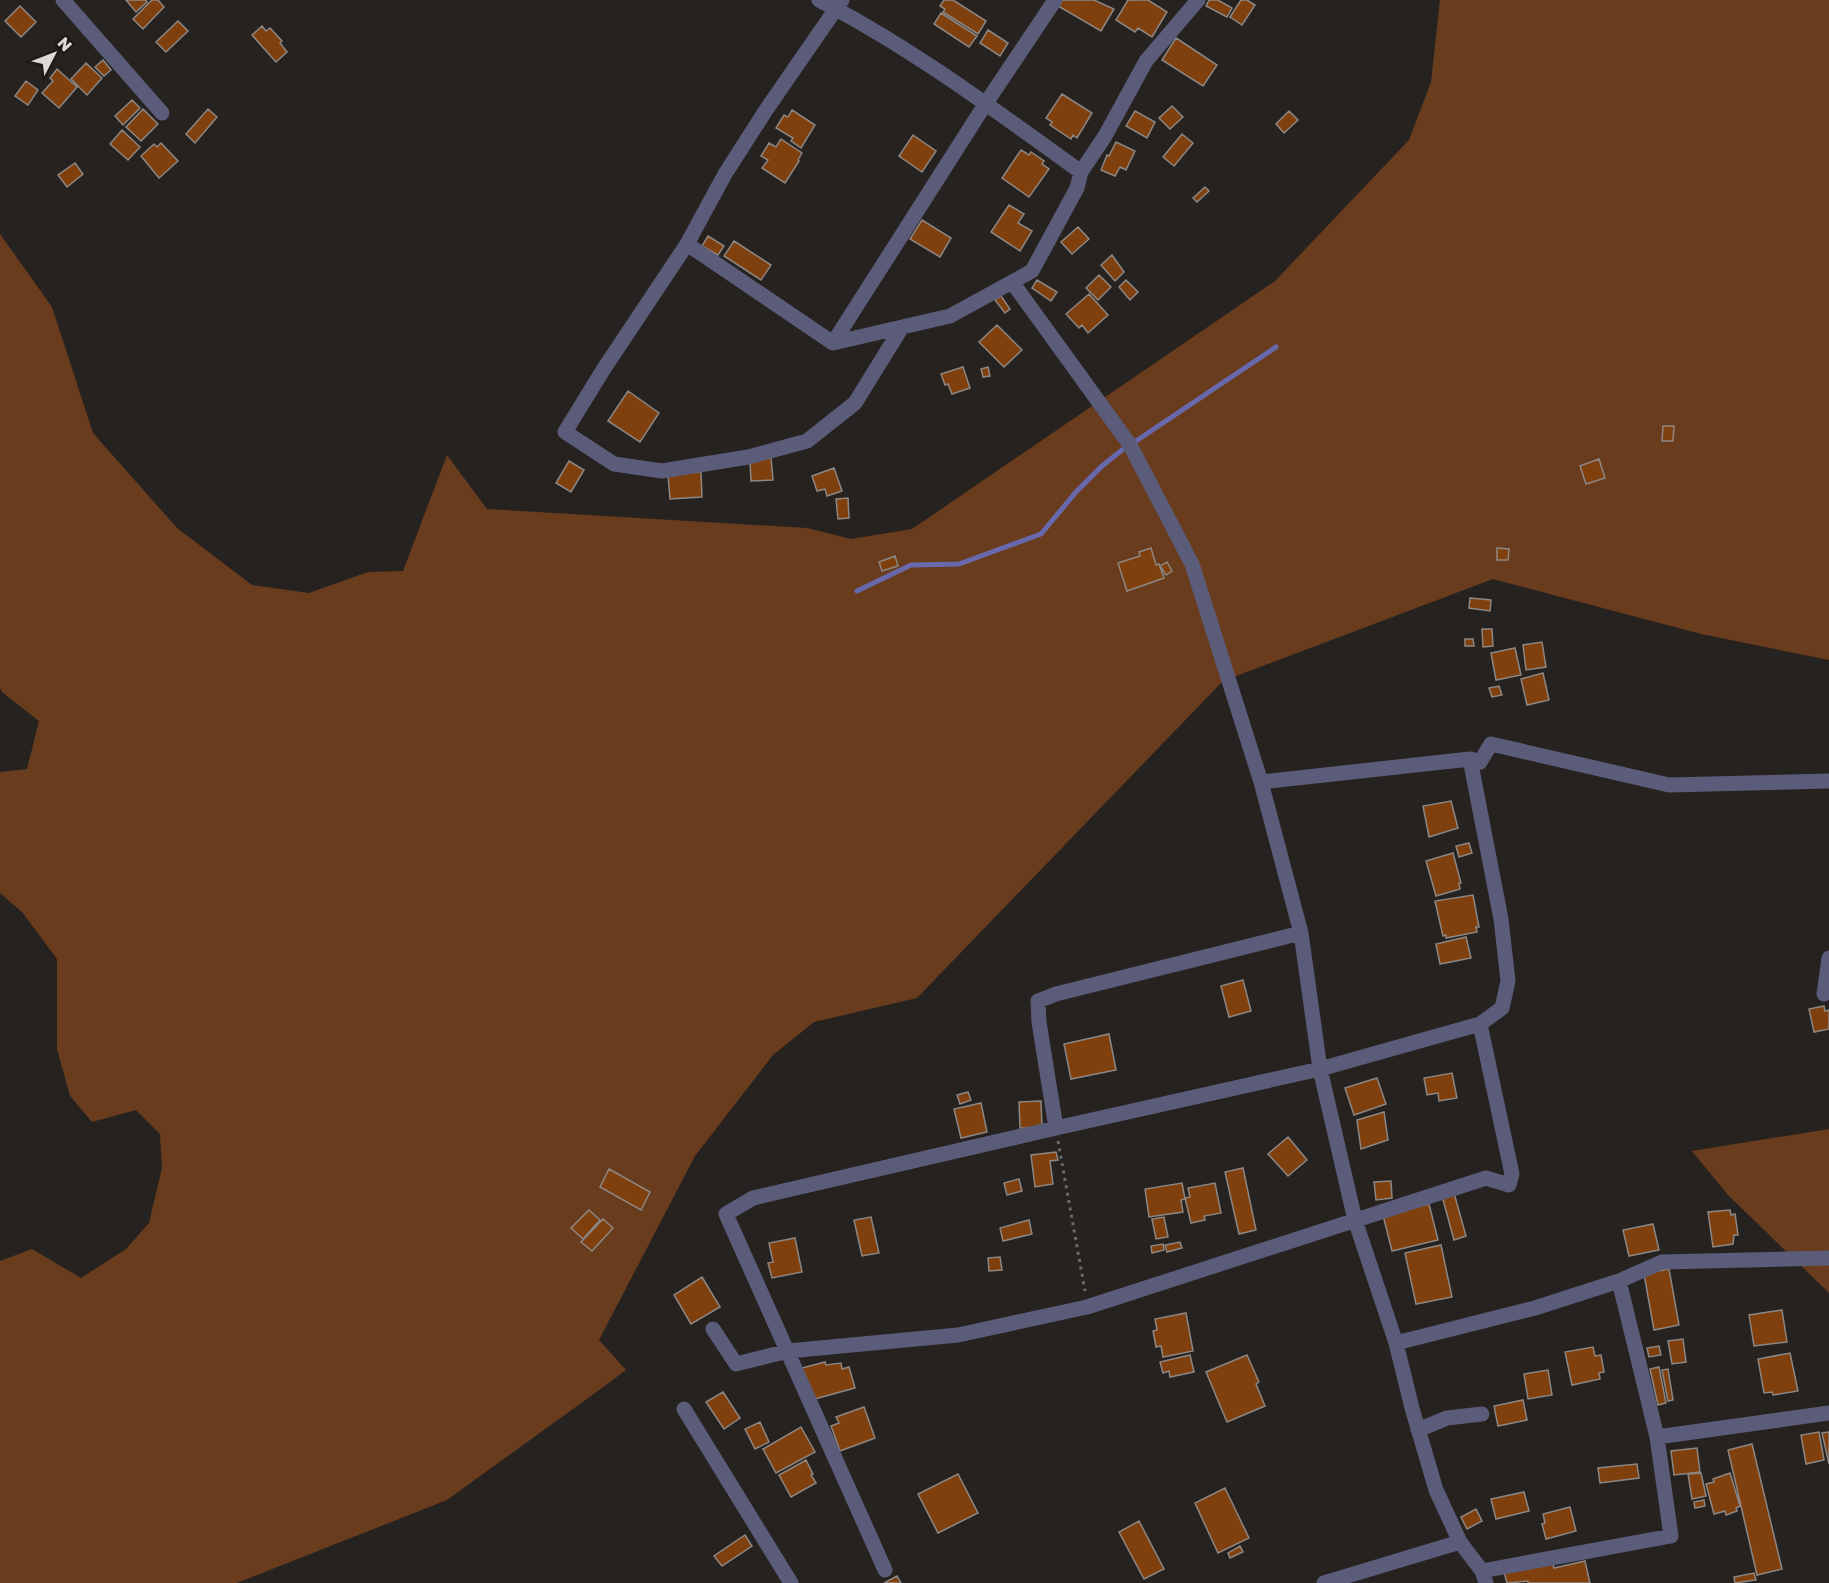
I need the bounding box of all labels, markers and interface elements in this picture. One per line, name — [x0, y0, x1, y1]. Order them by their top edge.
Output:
north arrow — [24, 24, 84, 84]
text: N — [54, 33, 77, 55]

